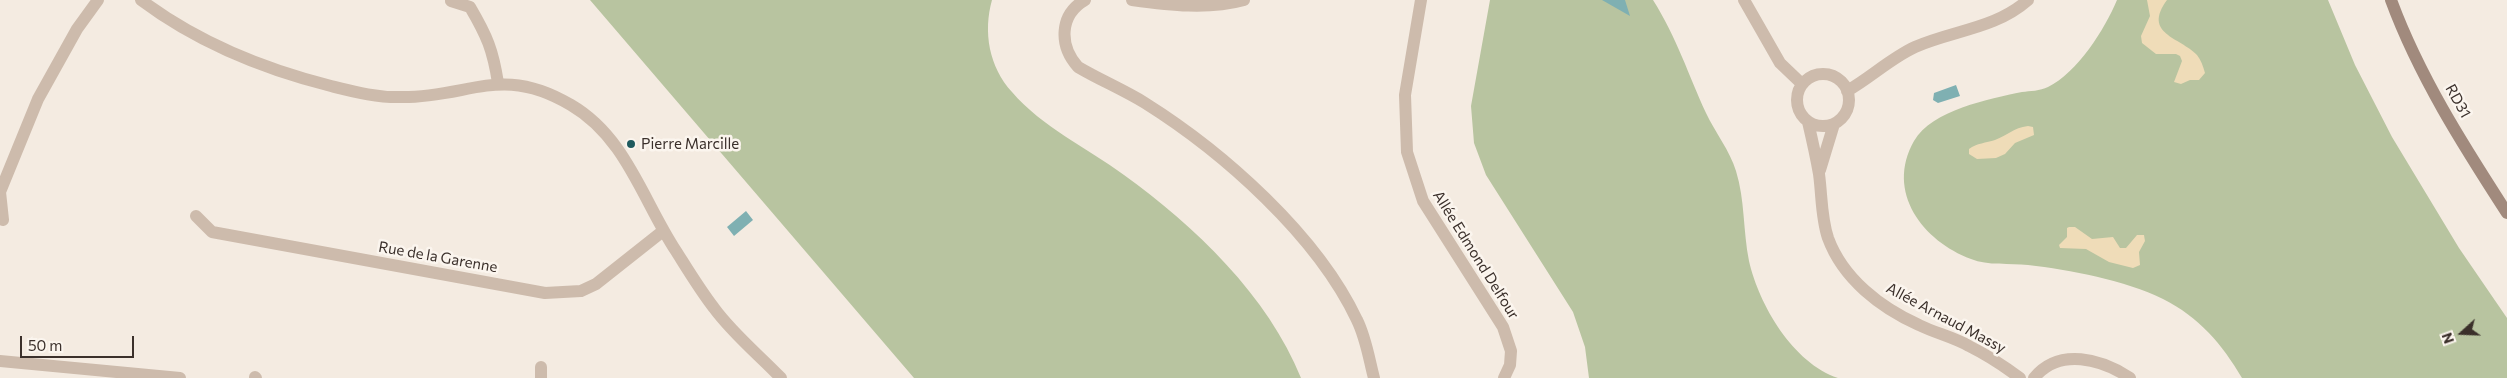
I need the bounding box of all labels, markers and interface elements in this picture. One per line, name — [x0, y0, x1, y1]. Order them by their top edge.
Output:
street label: RD31 — [2441, 81, 2475, 121]
place label: Pierre Marcille — [641, 135, 739, 153]
marker: Pierre Marcille — [625, 138, 637, 150]
street label: Allée Edmond Delfour — [1429, 187, 1523, 323]
street label: Rue de la Garenne — [377, 238, 499, 276]
street label: Allée Arnaud Massy — [1883, 279, 2009, 357]
north arrow — [2437, 308, 2487, 358]
scale bar — [22, 326, 136, 358]
text: N — [2438, 330, 2457, 346]
text: 50 m — [28, 336, 62, 354]

